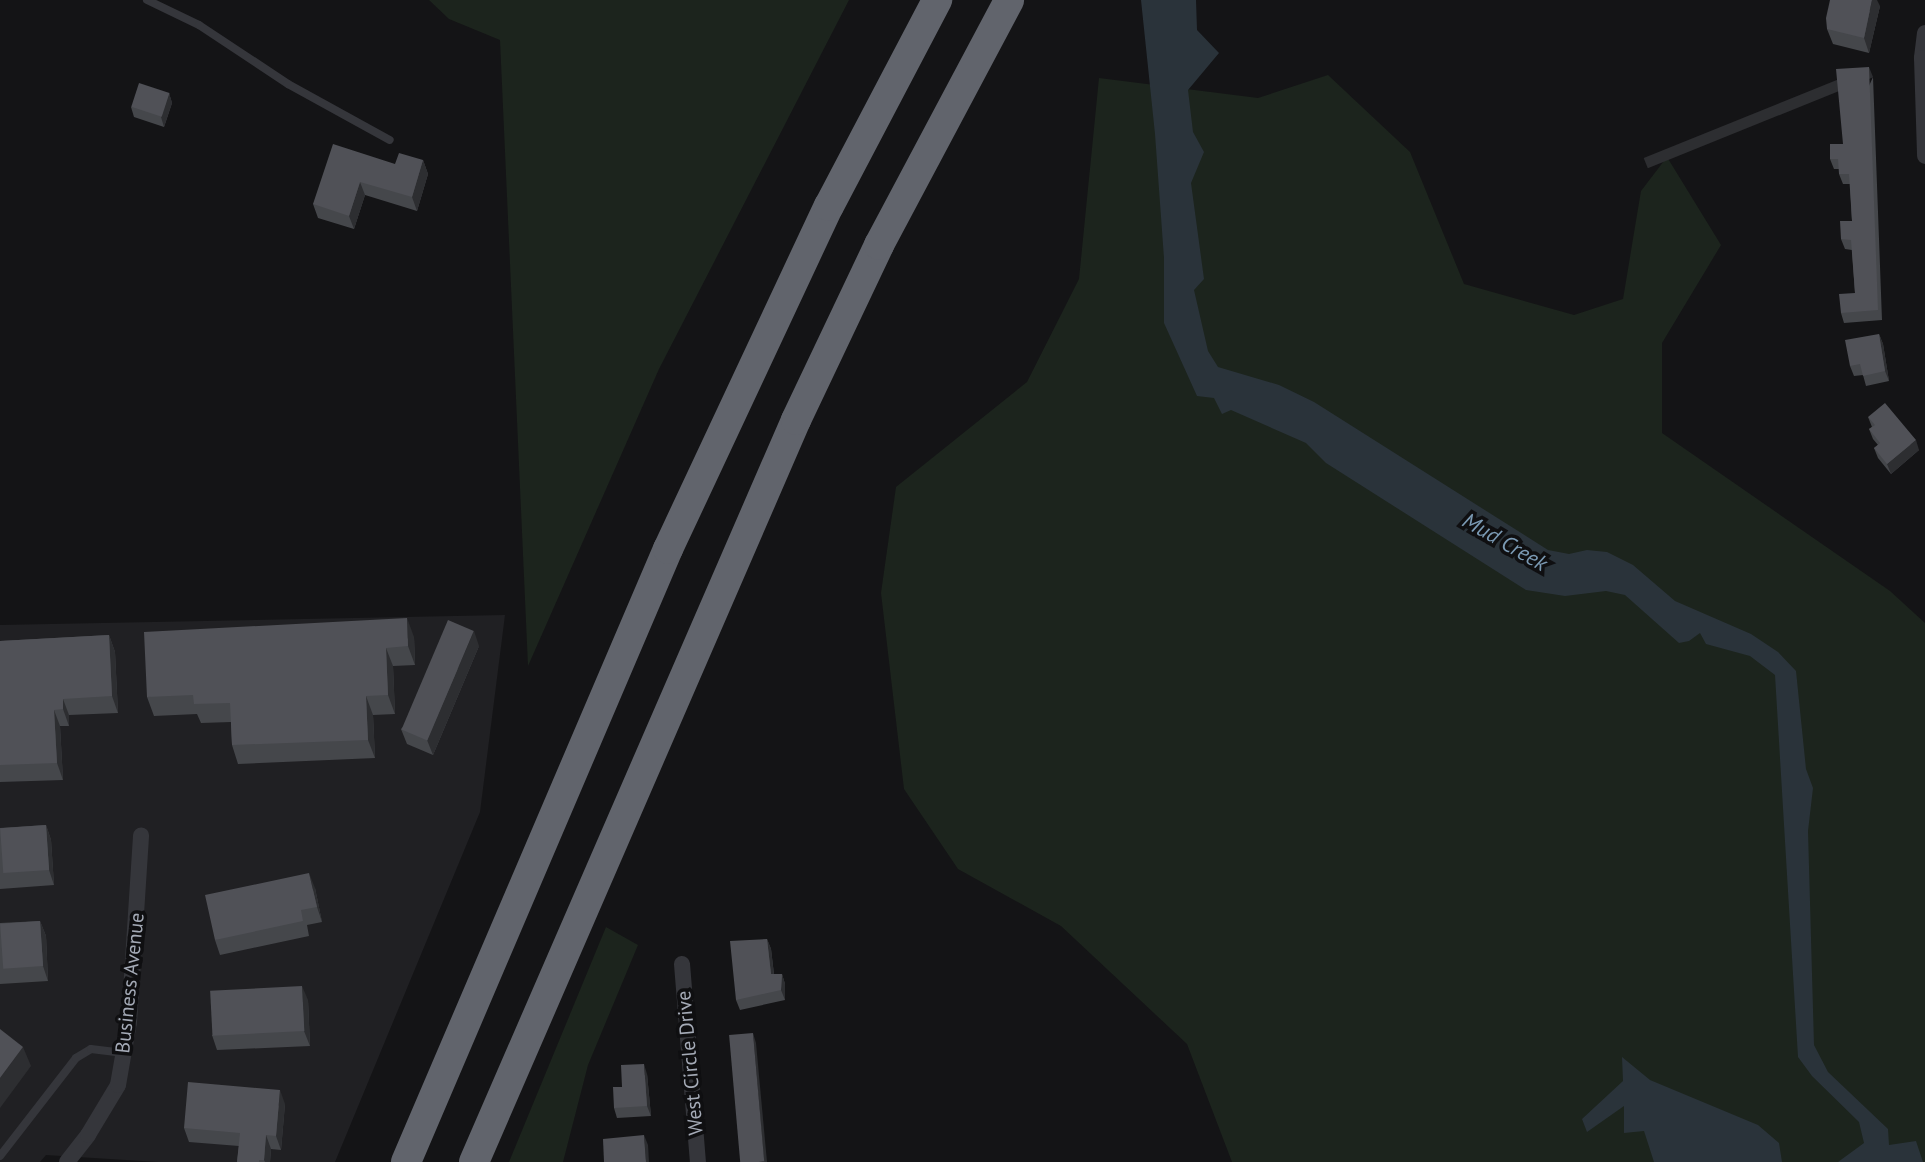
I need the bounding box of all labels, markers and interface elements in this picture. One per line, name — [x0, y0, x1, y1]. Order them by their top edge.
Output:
water label: Mud Creek — [1458, 507, 1552, 577]
street label: Business Avenue — [111, 911, 149, 1055]
street label: West Circle Drive — [672, 990, 708, 1136]

